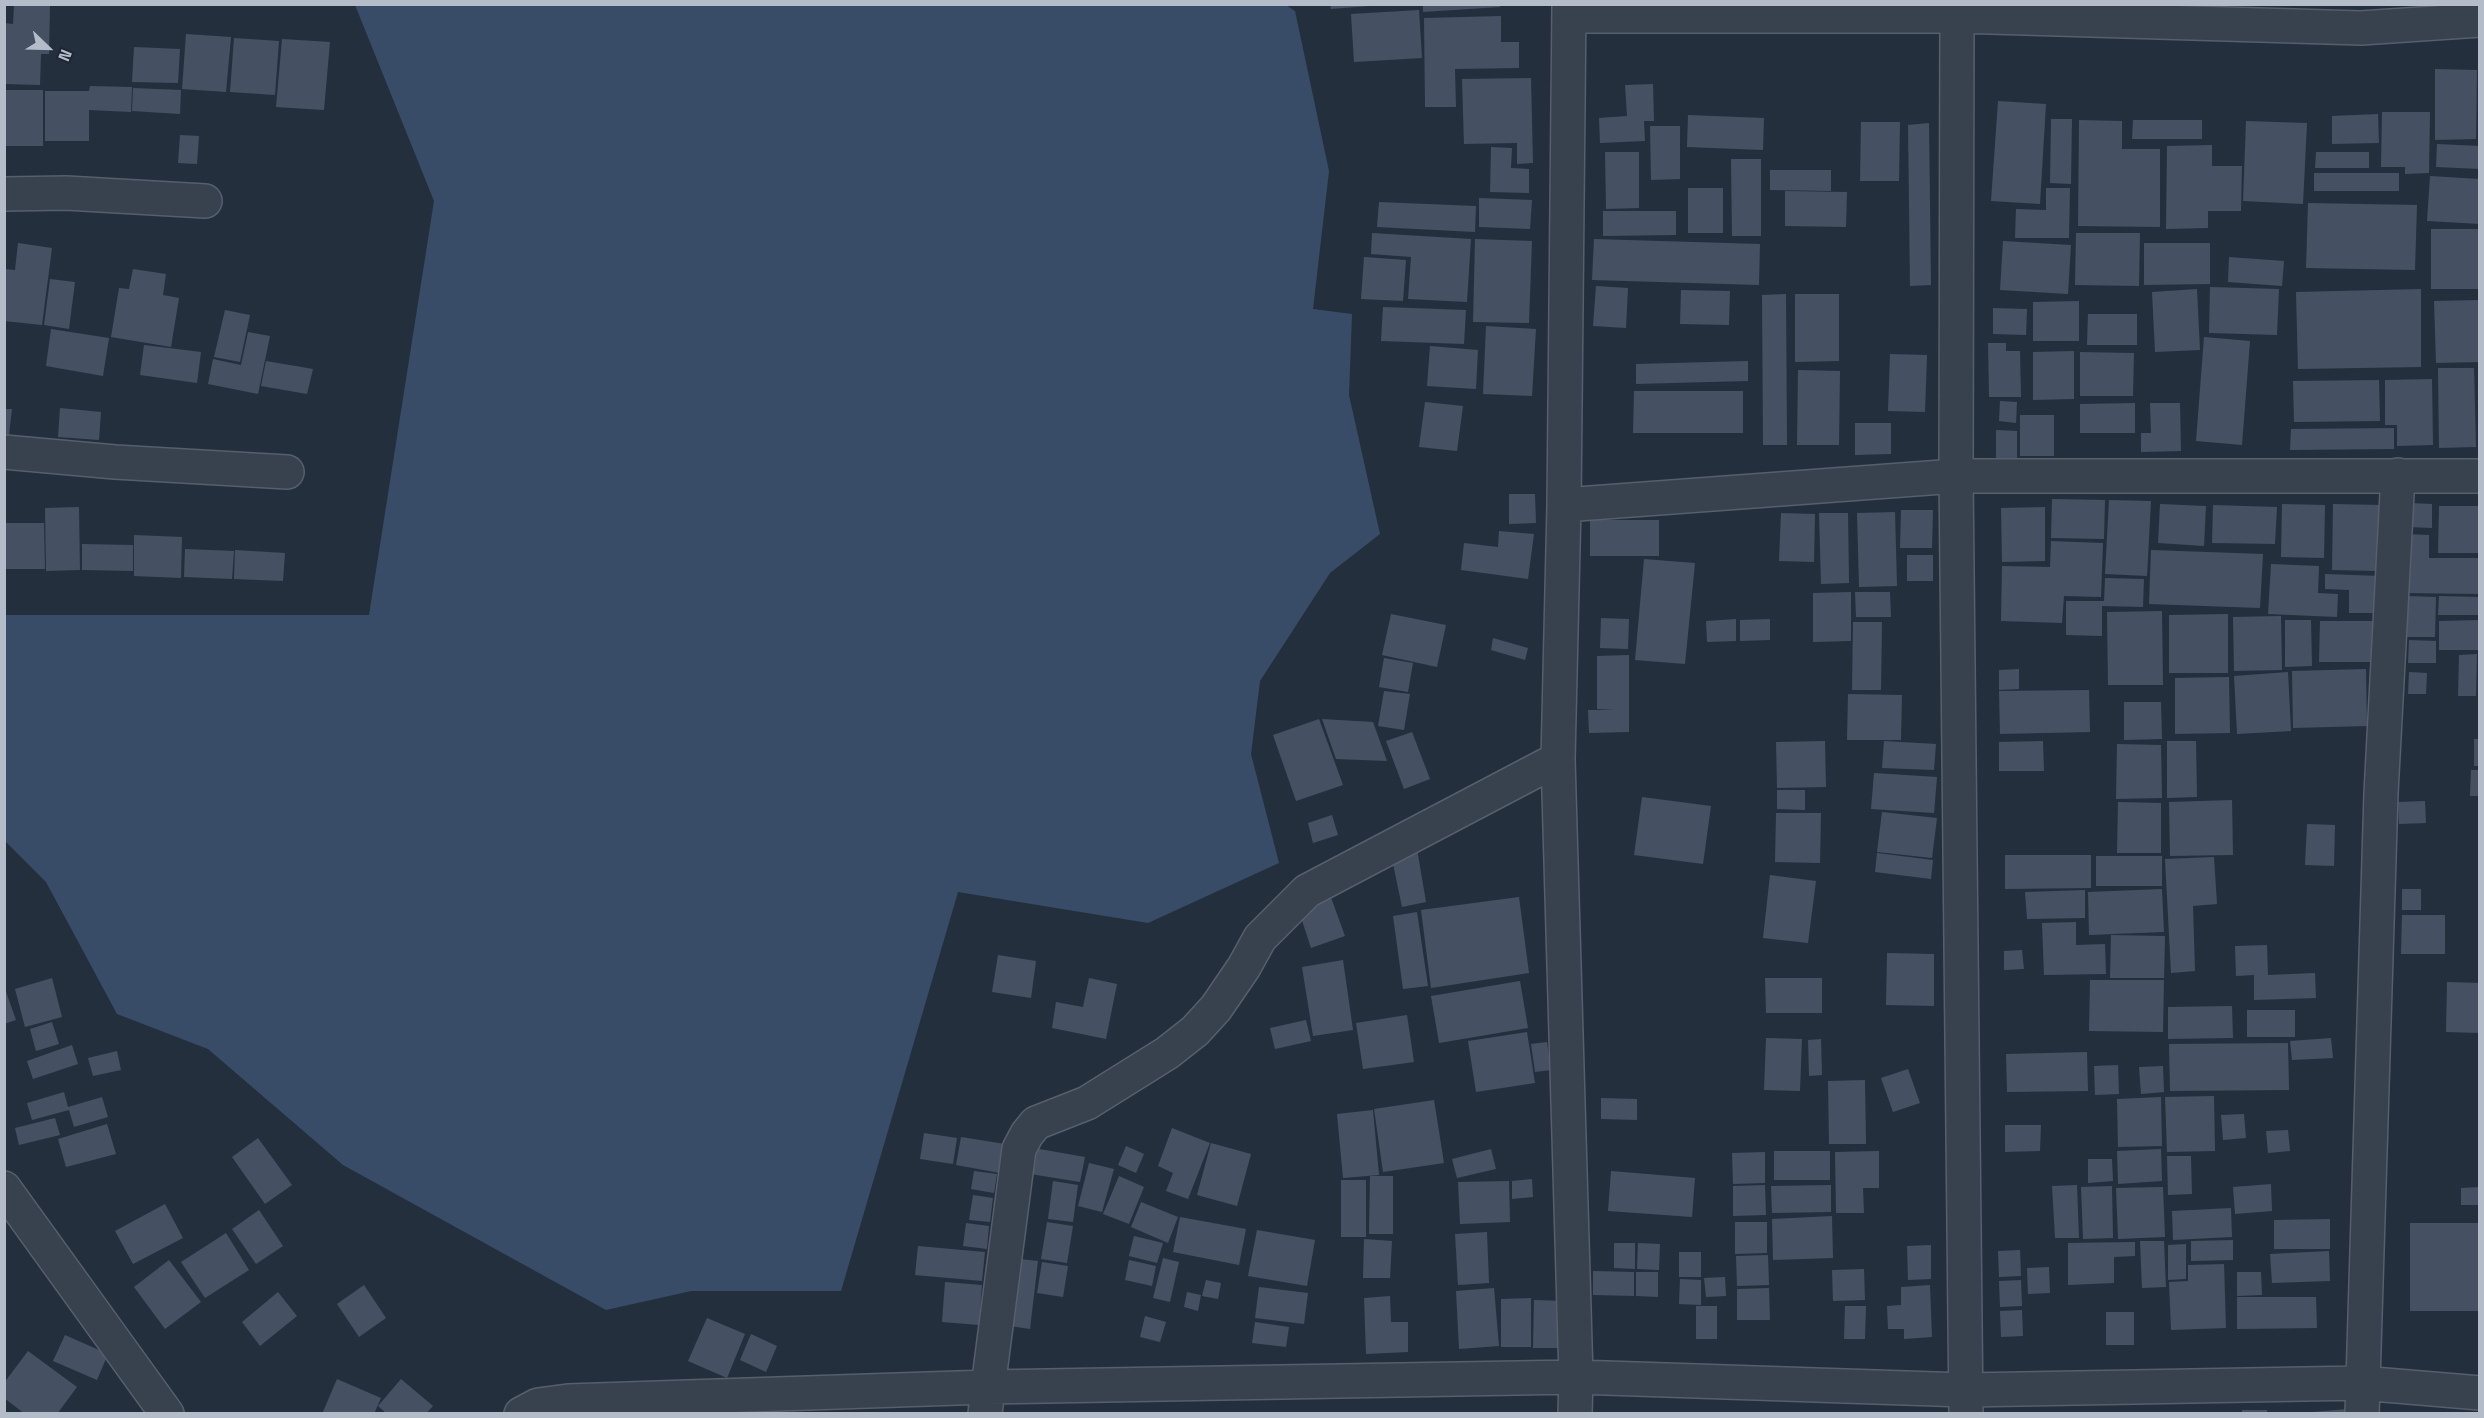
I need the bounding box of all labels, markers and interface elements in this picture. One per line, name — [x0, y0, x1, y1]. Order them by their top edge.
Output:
north arrow — [18, 18, 78, 78]
text: N — [53, 46, 77, 64]

